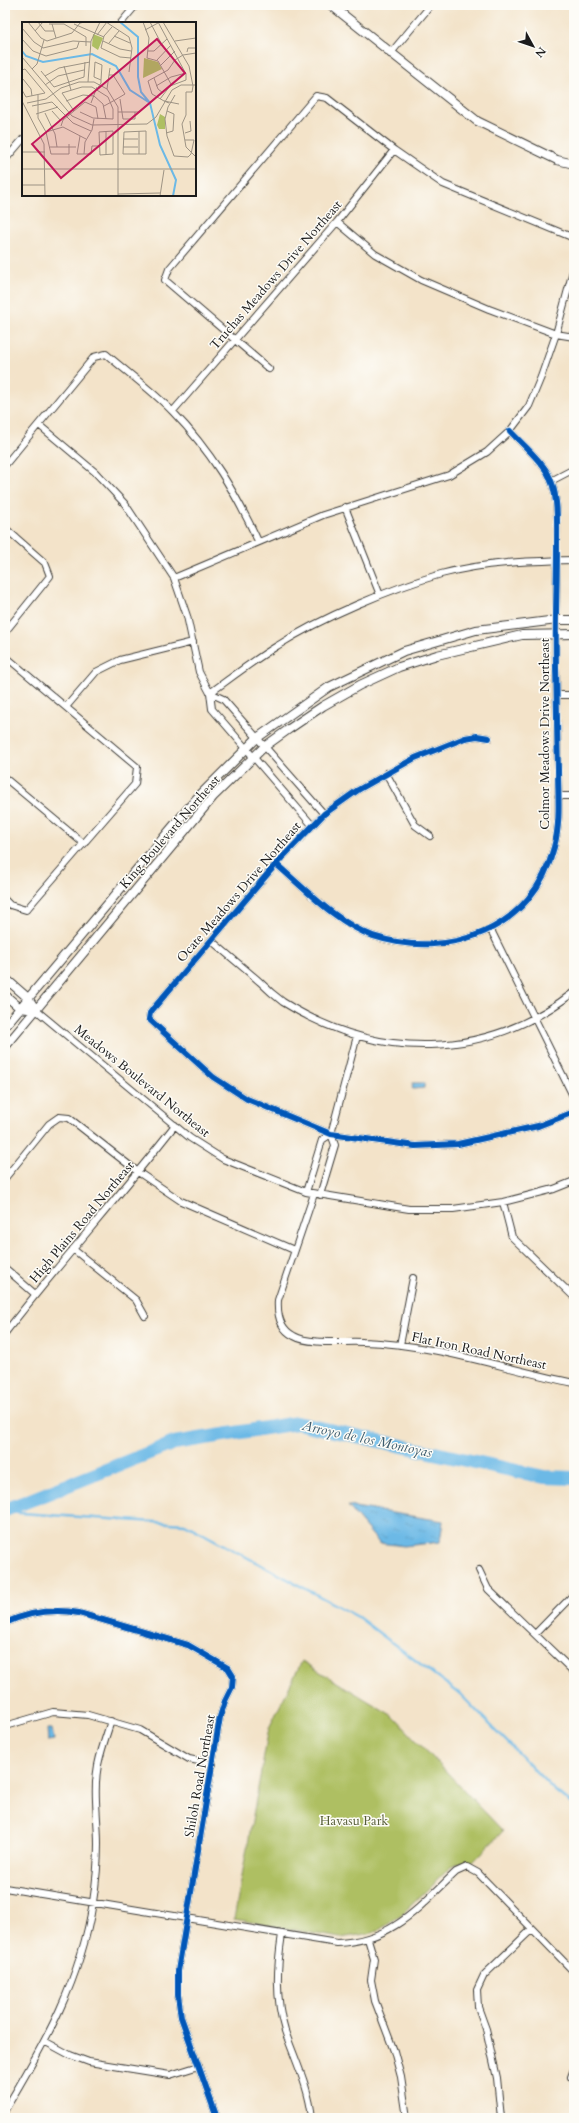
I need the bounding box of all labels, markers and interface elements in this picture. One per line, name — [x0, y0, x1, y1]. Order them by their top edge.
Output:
inset map — [22, 22, 196, 196]
north arrow — [513, 26, 553, 66]
text: N — [531, 44, 549, 61]
street label: Truchas Meadows Drive Northeast — [206, 196, 346, 354]
street label: Colmor Meadows Drive Northeast — [536, 638, 554, 830]
street label: King Boulevard Northeast — [116, 771, 224, 893]
street label: Ocate Meadows Drive Northeast — [173, 818, 305, 966]
street label: Meadows Boulevard Northeast — [70, 1021, 214, 1141]
street label: High Plains Road Northeast — [26, 1157, 138, 1287]
street label: Flat Iron Road Northeast — [410, 1328, 548, 1374]
water label: Arroyo de los Montoyas — [299, 1416, 434, 1462]
street label: Shiloh Road Northeast — [180, 1713, 220, 1839]
park label: Havasu Park — [320, 1812, 388, 1830]

